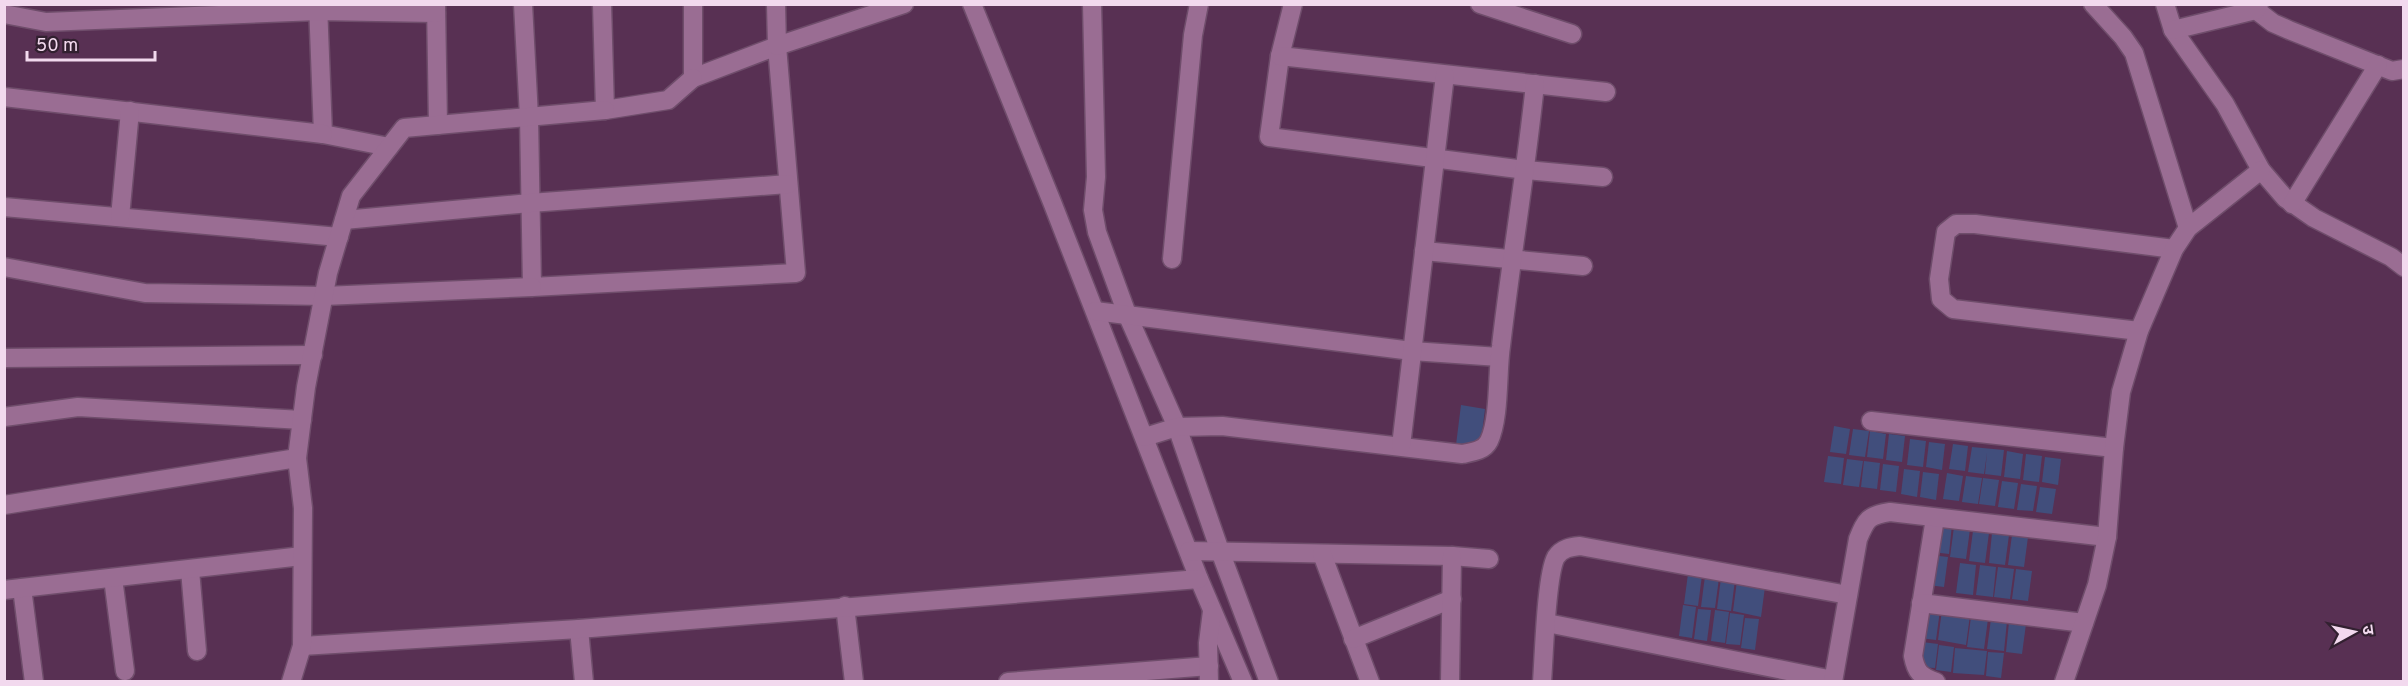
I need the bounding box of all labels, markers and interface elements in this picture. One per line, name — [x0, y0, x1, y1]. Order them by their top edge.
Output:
scale bar — [27, 24, 154, 62]
text: 50 m — [36, 35, 78, 58]
north arrow — [2324, 602, 2384, 662]
text: उ — [2356, 624, 2378, 637]

